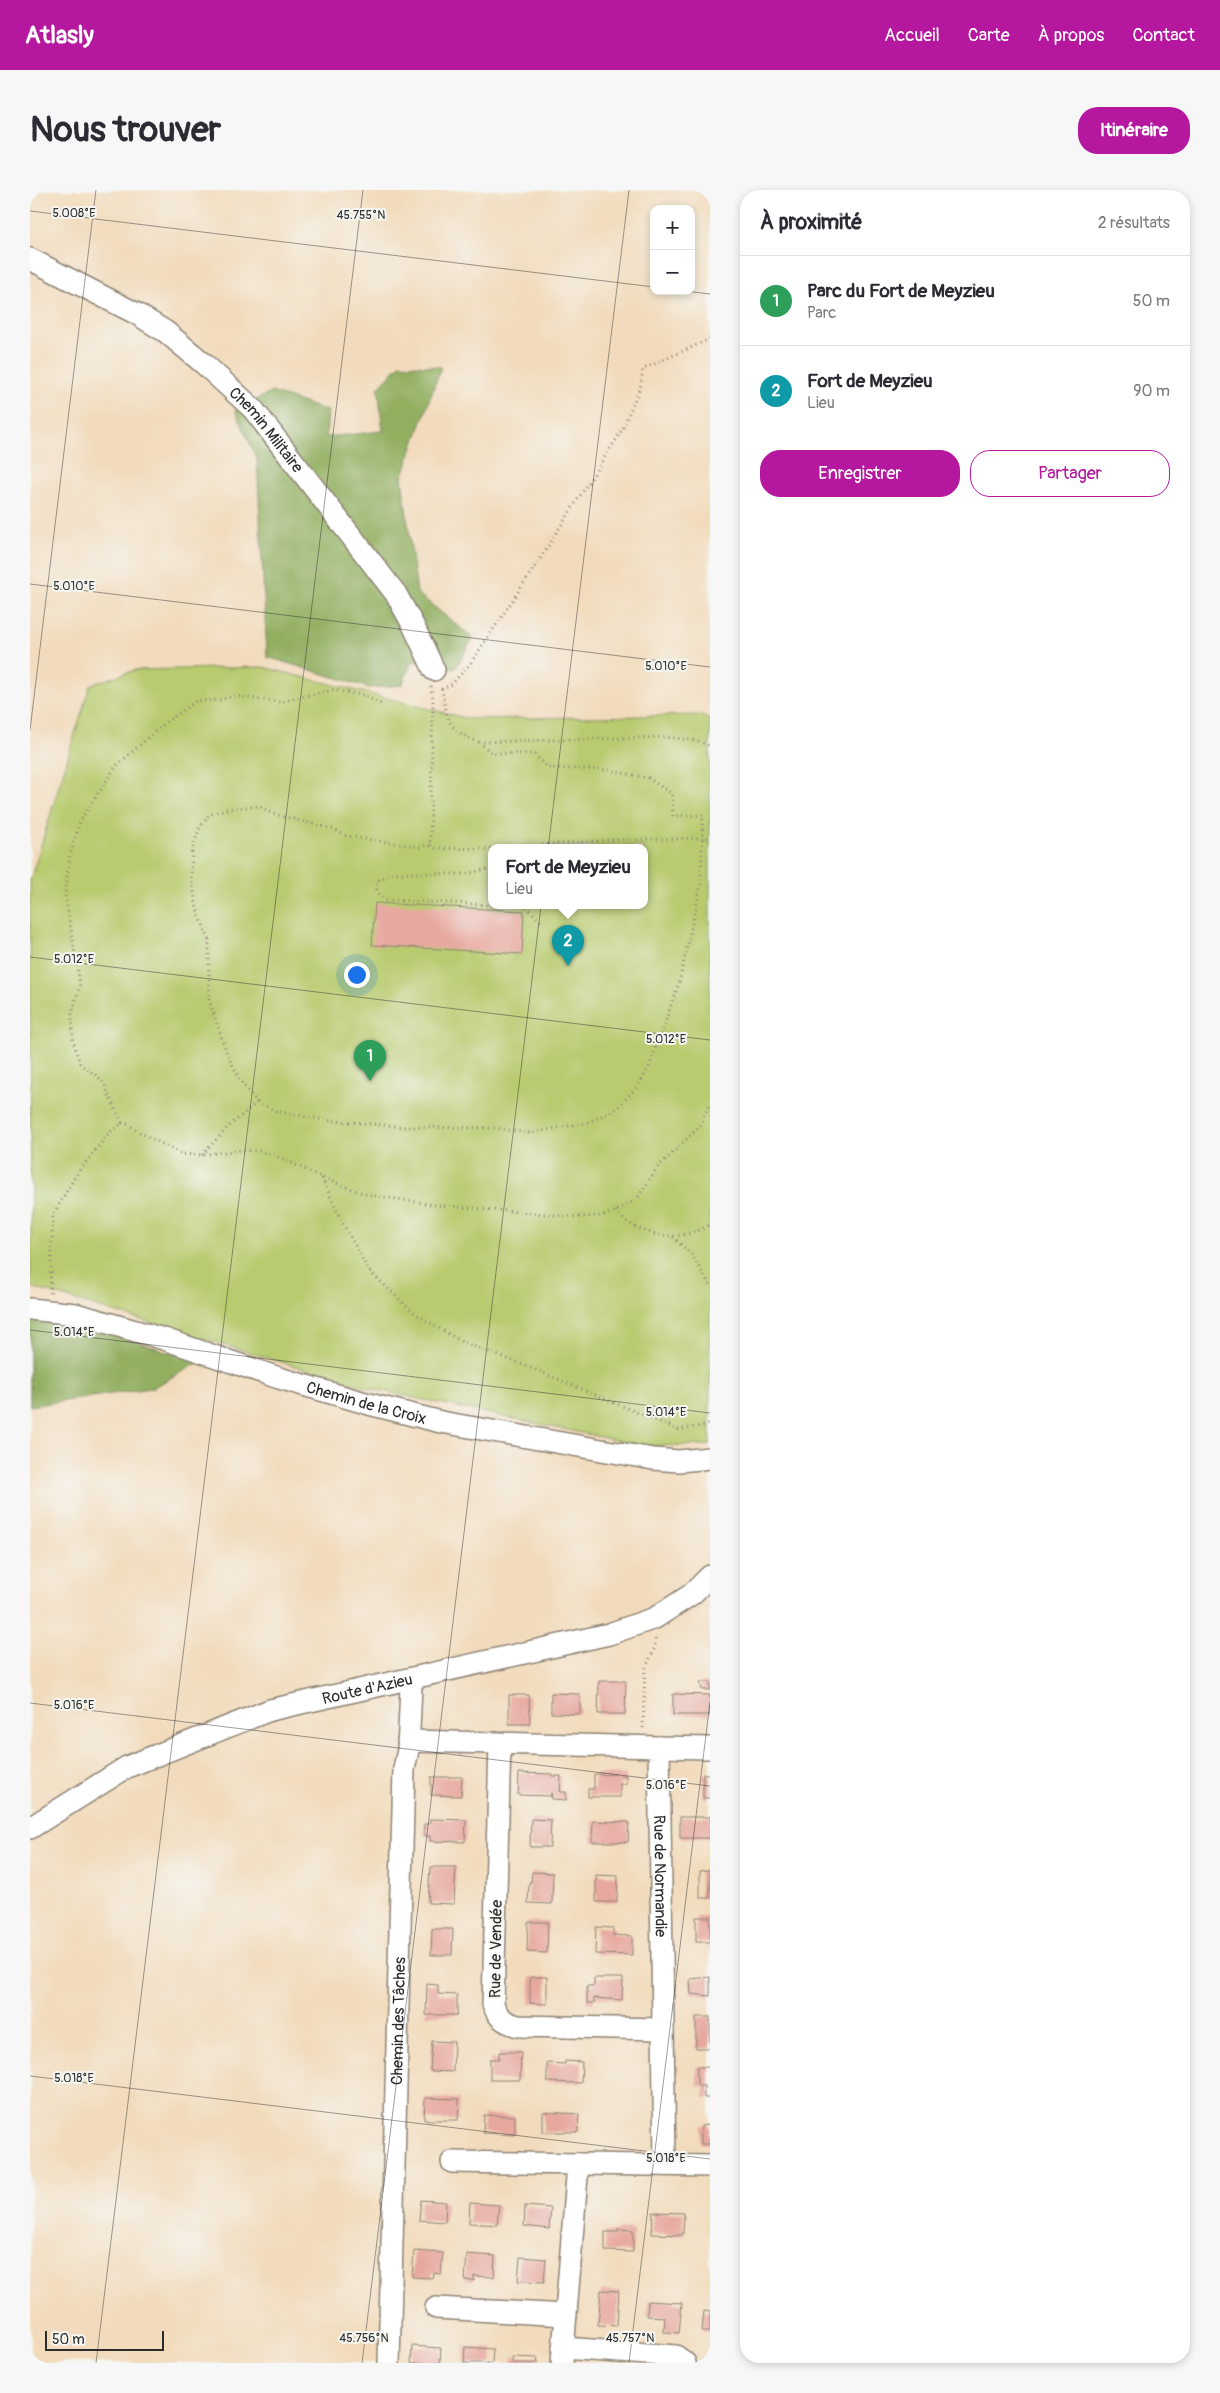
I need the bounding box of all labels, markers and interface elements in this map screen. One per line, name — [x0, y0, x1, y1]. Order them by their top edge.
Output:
text: Atlasly — [25, 21, 94, 50]
text: Accueil — [884, 24, 940, 47]
text: Carte — [968, 24, 1010, 47]
text: À propos — [1038, 24, 1104, 47]
text: Contact — [1132, 24, 1195, 47]
button: Itinéraire — [1078, 107, 1190, 154]
text: Nous trouver — [30, 108, 221, 152]
map controls — [650, 205, 695, 295]
button: + — [650, 205, 695, 250]
text: 5.008°E — [52, 206, 96, 221]
text: 45.755°N — [337, 208, 385, 223]
text: À proximité — [760, 209, 863, 236]
text: 2 résultats — [1098, 213, 1170, 233]
button: − — [650, 250, 695, 295]
text: Parc du Fort de Meyzieu — [807, 279, 995, 303]
text: 1 — [773, 291, 779, 311]
text: 50 m — [1133, 291, 1170, 311]
text: Parc — [807, 303, 836, 323]
text: Fort de Meyzieu — [807, 369, 933, 393]
text: 2 — [772, 381, 780, 401]
text: 90 m — [1133, 381, 1170, 401]
street label: Chemin Militaire — [225, 383, 307, 477]
text: Lieu — [807, 393, 835, 413]
button: Enregistrer — [760, 450, 960, 497]
button: Partager — [970, 450, 1170, 497]
text: 5.010°E — [53, 579, 95, 594]
text: 5.010°E — [645, 659, 687, 674]
popup — [488, 844, 648, 909]
text: Fort de Meyzieu — [505, 855, 631, 879]
text: Lieu — [505, 879, 533, 899]
pin: 2 — [552, 925, 584, 966]
text: 5.012°E — [54, 952, 94, 967]
your location — [344, 962, 370, 988]
text: 5.012°E — [646, 1032, 686, 1047]
pin: 1 — [354, 1040, 386, 1081]
text: 5.014°E — [54, 1325, 94, 1340]
street label: Chemin de la Croix — [304, 1377, 428, 1429]
text: 5.014°E — [646, 1405, 686, 1420]
street label: Route d'Azieu — [320, 1669, 414, 1709]
text: 5.016°E — [54, 1698, 94, 1713]
text: 5.016°E — [646, 1778, 686, 1793]
street label: Rue de Normandie — [649, 1815, 671, 1937]
street label: Rue de Vendée — [485, 1900, 507, 1998]
street label: Chemin des Tâches — [387, 1957, 410, 2085]
text: 5.018°E — [54, 2071, 94, 2086]
text: 5.018°E — [646, 2151, 686, 2166]
scale bar — [45, 2328, 164, 2351]
text: 50 m — [52, 2331, 85, 2348]
text: 45.756°N — [339, 2331, 389, 2346]
text: 45.757°N — [606, 2331, 654, 2346]

